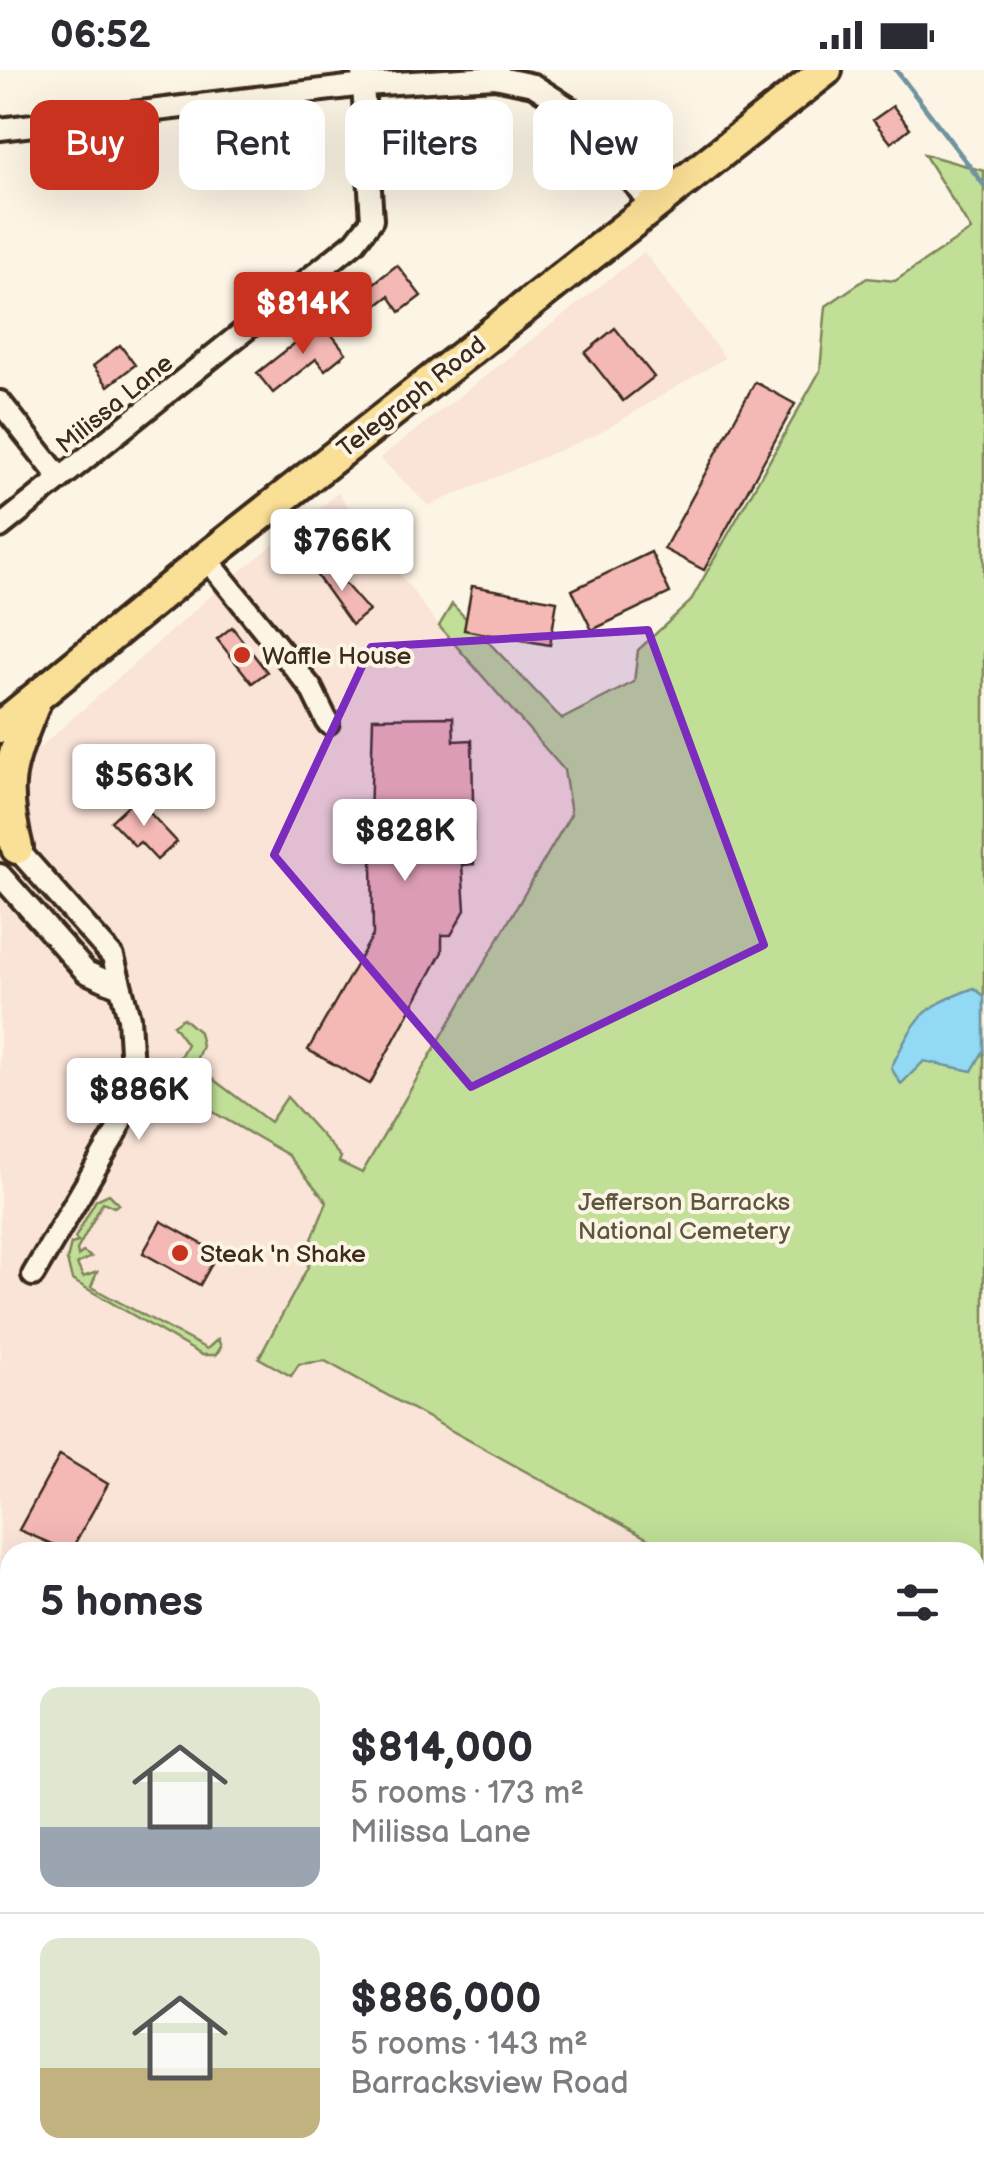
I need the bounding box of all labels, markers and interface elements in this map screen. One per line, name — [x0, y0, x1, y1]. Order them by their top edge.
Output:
text: 06:52 — [50, 13, 151, 58]
chip: Buy — [30, 100, 159, 190]
chip: Rent — [179, 100, 325, 190]
chip: Filters — [345, 100, 513, 190]
chip: New — [533, 100, 673, 190]
pin: $814K — [233, 272, 373, 357]
text: $814K — [256, 285, 350, 324]
street label: Telegraph Road — [331, 330, 492, 465]
street label: Milissa Lane — [50, 348, 180, 461]
pin: $766K — [272, 509, 412, 594]
text: $766K — [292, 522, 392, 561]
place label: Waffle House — [262, 641, 412, 672]
marker: Waffle House — [231, 644, 253, 666]
pin: $563K — [74, 744, 214, 829]
text: $563K — [94, 757, 194, 796]
pin: $828K — [335, 799, 475, 884]
text: $828K — [355, 812, 455, 851]
pin: $886K — [69, 1058, 209, 1143]
text: $886K — [89, 1071, 189, 1110]
park label: Jefferson Barracks National Cemetery — [578, 1187, 791, 1247]
place label: Steak 'n Shake — [200, 1239, 366, 1270]
marker: Steak 'n Shake — [169, 1242, 191, 1264]
icon: filters — [890, 1575, 945, 1630]
text: 5 homes — [40, 1577, 203, 1628]
text: $814,000 — [350, 1723, 533, 1774]
icon: home — [120, 1727, 240, 1847]
text: 5 rooms · 173 m² — [350, 1774, 584, 1813]
text: Milissa Lane — [350, 1813, 531, 1852]
text: $886,000 — [350, 1974, 541, 2025]
icon: home — [120, 1978, 240, 2098]
text: 5 rooms · 143 m² — [350, 2025, 588, 2064]
text: Barracksview Road — [350, 2064, 628, 2103]

